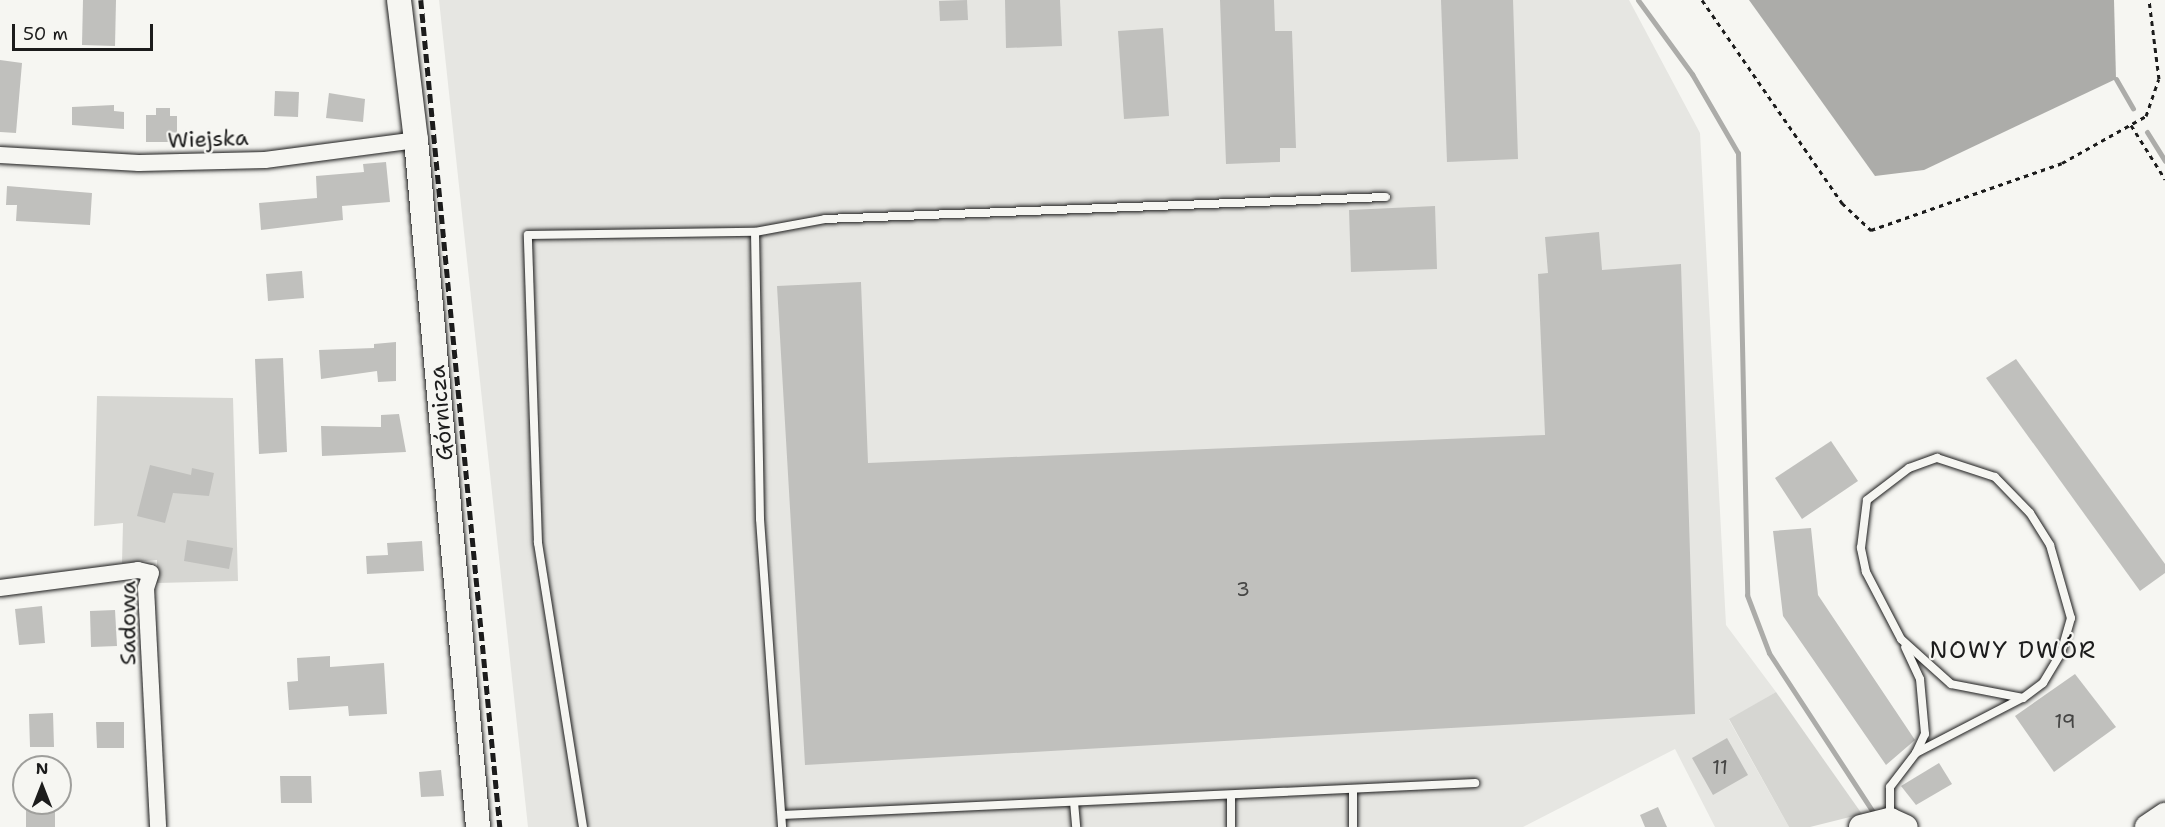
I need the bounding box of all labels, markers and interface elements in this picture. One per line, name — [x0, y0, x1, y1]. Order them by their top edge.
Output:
scale bar — [15, 12, 156, 50]
text: 50 m — [23, 22, 68, 46]
street label: Wiejska — [167, 124, 249, 154]
street label: Górnicza — [424, 364, 458, 462]
house number: 3 — [1236, 577, 1250, 601]
street label: Sadowa — [115, 581, 141, 665]
district label: NOWY DWÓR — [1929, 637, 2097, 665]
house number: 19 — [2054, 709, 2076, 733]
north arrow — [12, 755, 72, 815]
house number: 11 — [1712, 755, 1728, 779]
text: N — [36, 758, 48, 779]

